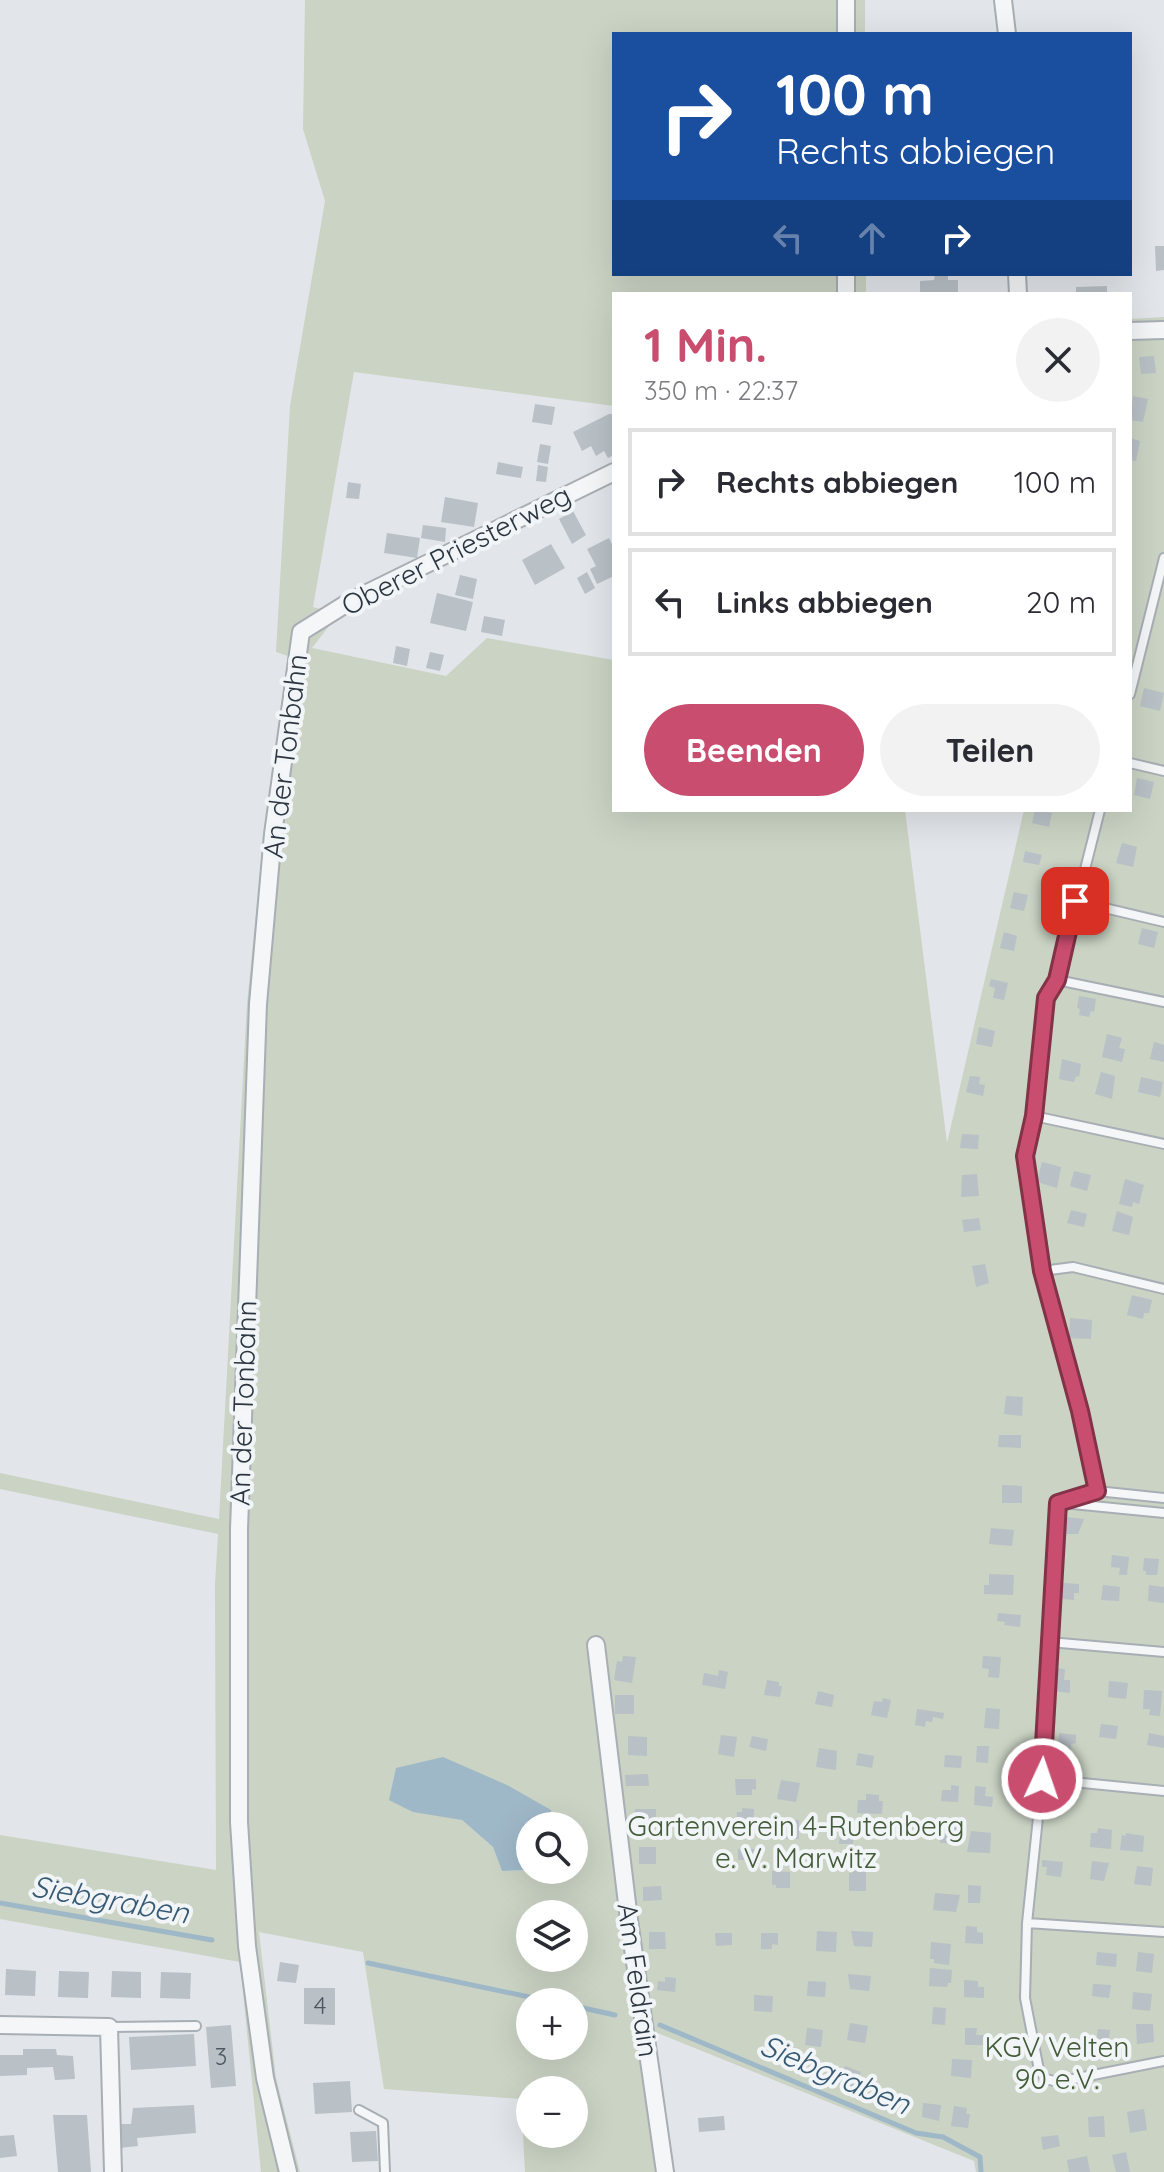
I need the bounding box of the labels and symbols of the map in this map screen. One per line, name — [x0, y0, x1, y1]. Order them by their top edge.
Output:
street label: Oberer Priesterweg — [335, 477, 576, 622]
street label: An der Tonbahn — [255, 652, 314, 860]
pin — [1041, 867, 1109, 935]
street label: An der Tonbahn — [221, 1300, 264, 1506]
position arrow — [1000, 1737, 1084, 1821]
park label: Gartenverein 4-Rutenberg e. V. Marwitz — [627, 1808, 965, 1875]
water label: Siebgraben — [29, 1867, 192, 1932]
street label: Am Feldrain — [610, 1901, 667, 2059]
house number: 4 — [314, 1990, 326, 2020]
water label: Siebgraben — [755, 2026, 917, 2123]
park label: KGV Velten 90 e.V. — [985, 2029, 1129, 2096]
house number: 3 — [215, 2041, 227, 2071]

